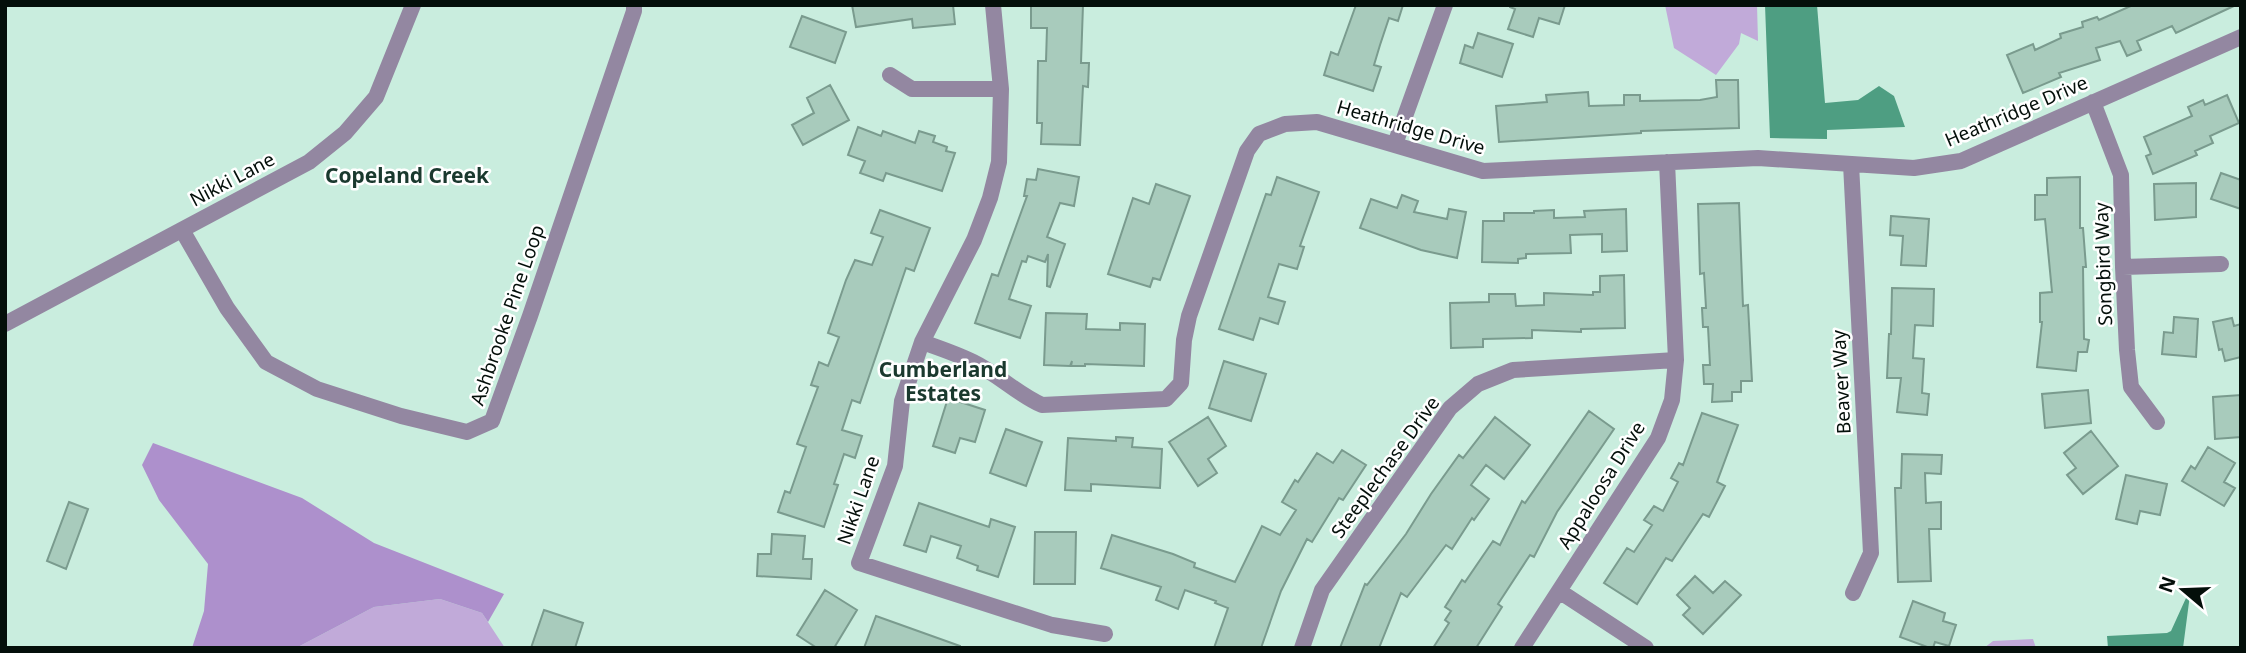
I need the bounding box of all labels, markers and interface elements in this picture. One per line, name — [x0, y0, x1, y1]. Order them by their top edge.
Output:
street label: Heathridge Drive — [1941, 69, 2091, 153]
street label: Heathridge Drive — [1334, 93, 1488, 161]
street label: Nikki Lane — [185, 146, 279, 212]
district label: Copeland Creek — [325, 161, 490, 189]
street label: Songbird Way — [2088, 201, 2118, 326]
street label: Ashbrooke Pine Loop — [464, 221, 550, 409]
street label: Beaver Way — [1825, 329, 1857, 435]
district label: Cumberland Estates — [879, 355, 1007, 407]
street label: Steeplechase Drive — [1325, 391, 1445, 543]
street label: Appaloosa Drive — [1551, 416, 1651, 554]
street label: Nikki Lane — [831, 452, 885, 548]
north arrow — [2148, 555, 2218, 625]
text: N — [2152, 573, 2182, 596]

